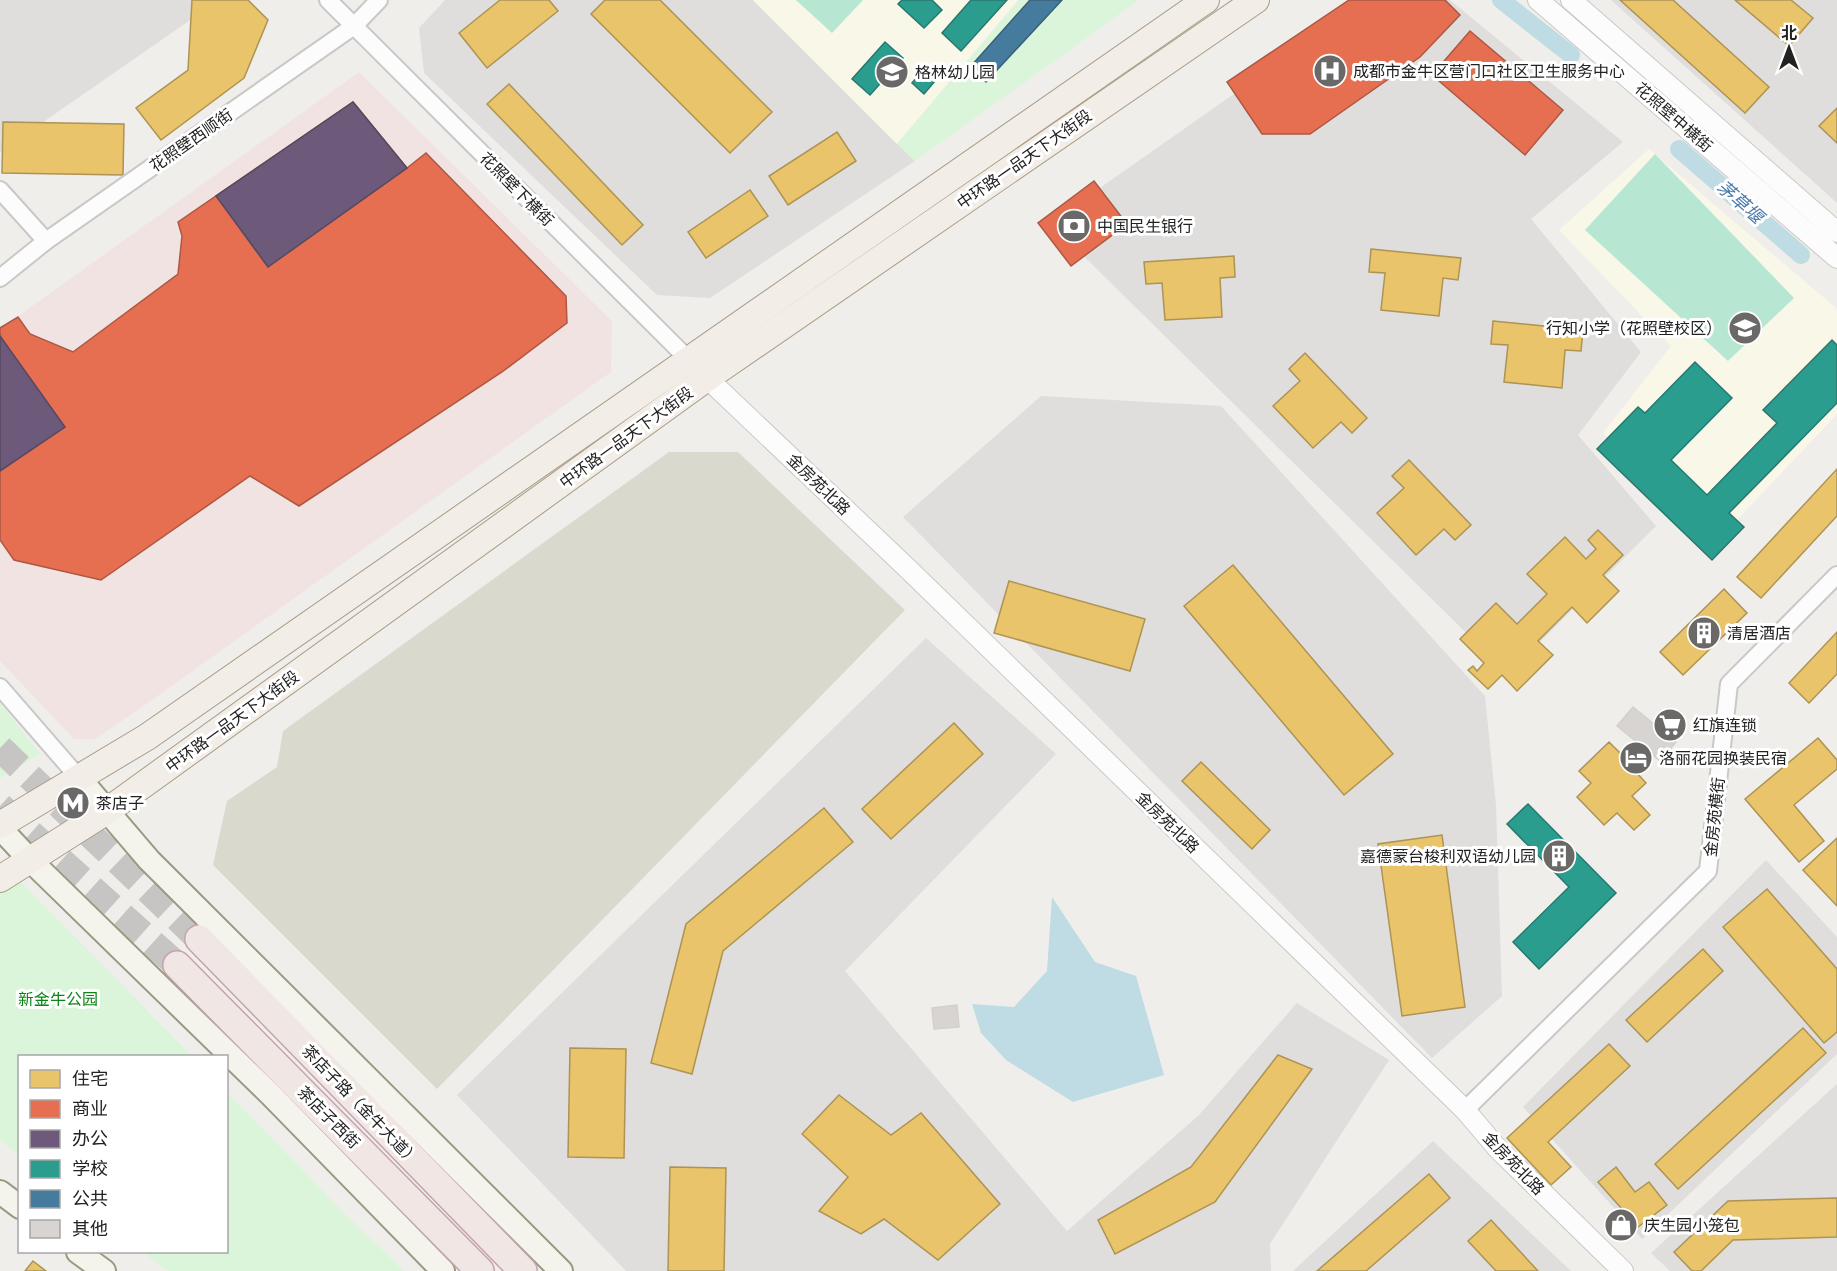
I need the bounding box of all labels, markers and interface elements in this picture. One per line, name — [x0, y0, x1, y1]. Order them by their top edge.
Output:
north arrow — [1759, 18, 1819, 78]
text: 北 — [1781, 24, 1797, 43]
hospital icon: 成都市金牛区营门口社区卫生服务中心 — [1312, 53, 1348, 89]
school or university icon: 格林幼儿园 — [874, 54, 910, 90]
place label: 成都市金牛区营门口社区卫生服务中心 — [1353, 62, 1625, 81]
place label: 格林幼儿园 — [915, 63, 995, 82]
street label: 花照壁中横街 — [1631, 79, 1716, 156]
street label: 花照壁西顺街 — [147, 105, 236, 176]
street label: 中环路一品天下大街段 — [953, 106, 1095, 213]
street label: 花照壁下横街 — [476, 149, 557, 230]
water label: 茅草堰 — [1713, 176, 1770, 229]
bank icon: 中国民生银行 — [1056, 208, 1092, 244]
place label: 中国民生银行 — [1097, 217, 1193, 236]
school or university icon: 行知小学（花照壁校区） — [1727, 310, 1763, 346]
place label: 行知小学（花照壁校区） — [1546, 319, 1722, 338]
street label: 中环路一品天下大街段 — [556, 383, 697, 492]
street label: 金房苑北路 — [783, 450, 854, 519]
building icon: 清居酒店 — [1686, 615, 1722, 651]
place label: 清居酒店 — [1727, 624, 1791, 643]
street label: 中环路一品天下大街段 — [162, 667, 303, 776]
supermarket icon: 红旗连锁 — [1652, 707, 1688, 743]
place label: 红旗连锁 — [1693, 716, 1757, 735]
hotel icon: 洛丽花园换装民宿 — [1618, 740, 1654, 776]
place label: 洛丽花园换装民宿 — [1659, 749, 1787, 768]
street label: 金房苑横街 — [1701, 776, 1728, 858]
metro station icon: 茶店子 — [55, 785, 91, 821]
street label: 金房苑北路 — [1132, 788, 1203, 857]
place label: 茶店子 — [96, 794, 144, 813]
building icon: 嘉德蒙台梭利双语幼儿园 — [1541, 838, 1577, 874]
place label: 嘉德蒙台梭利双语幼儿园 — [1360, 847, 1536, 866]
park label: 新金牛公园 — [18, 990, 98, 1009]
street label: 茶店子路（金牛大道） — [298, 1041, 423, 1169]
legend — [18, 1055, 228, 1253]
text: 住宅 — [72, 1068, 108, 1089]
street label: 茶店子西街 — [294, 1082, 364, 1152]
text: 商业 — [72, 1098, 108, 1119]
text: 办公 — [72, 1128, 108, 1149]
street label: 金房苑北路 — [1479, 1128, 1548, 1199]
text: 学校 — [72, 1158, 108, 1179]
text: 公共 — [72, 1188, 108, 1209]
shop icon: 庆生园小笼包 — [1603, 1207, 1639, 1243]
place label: 庆生园小笼包 — [1644, 1216, 1740, 1235]
text: 其他 — [72, 1218, 108, 1239]

